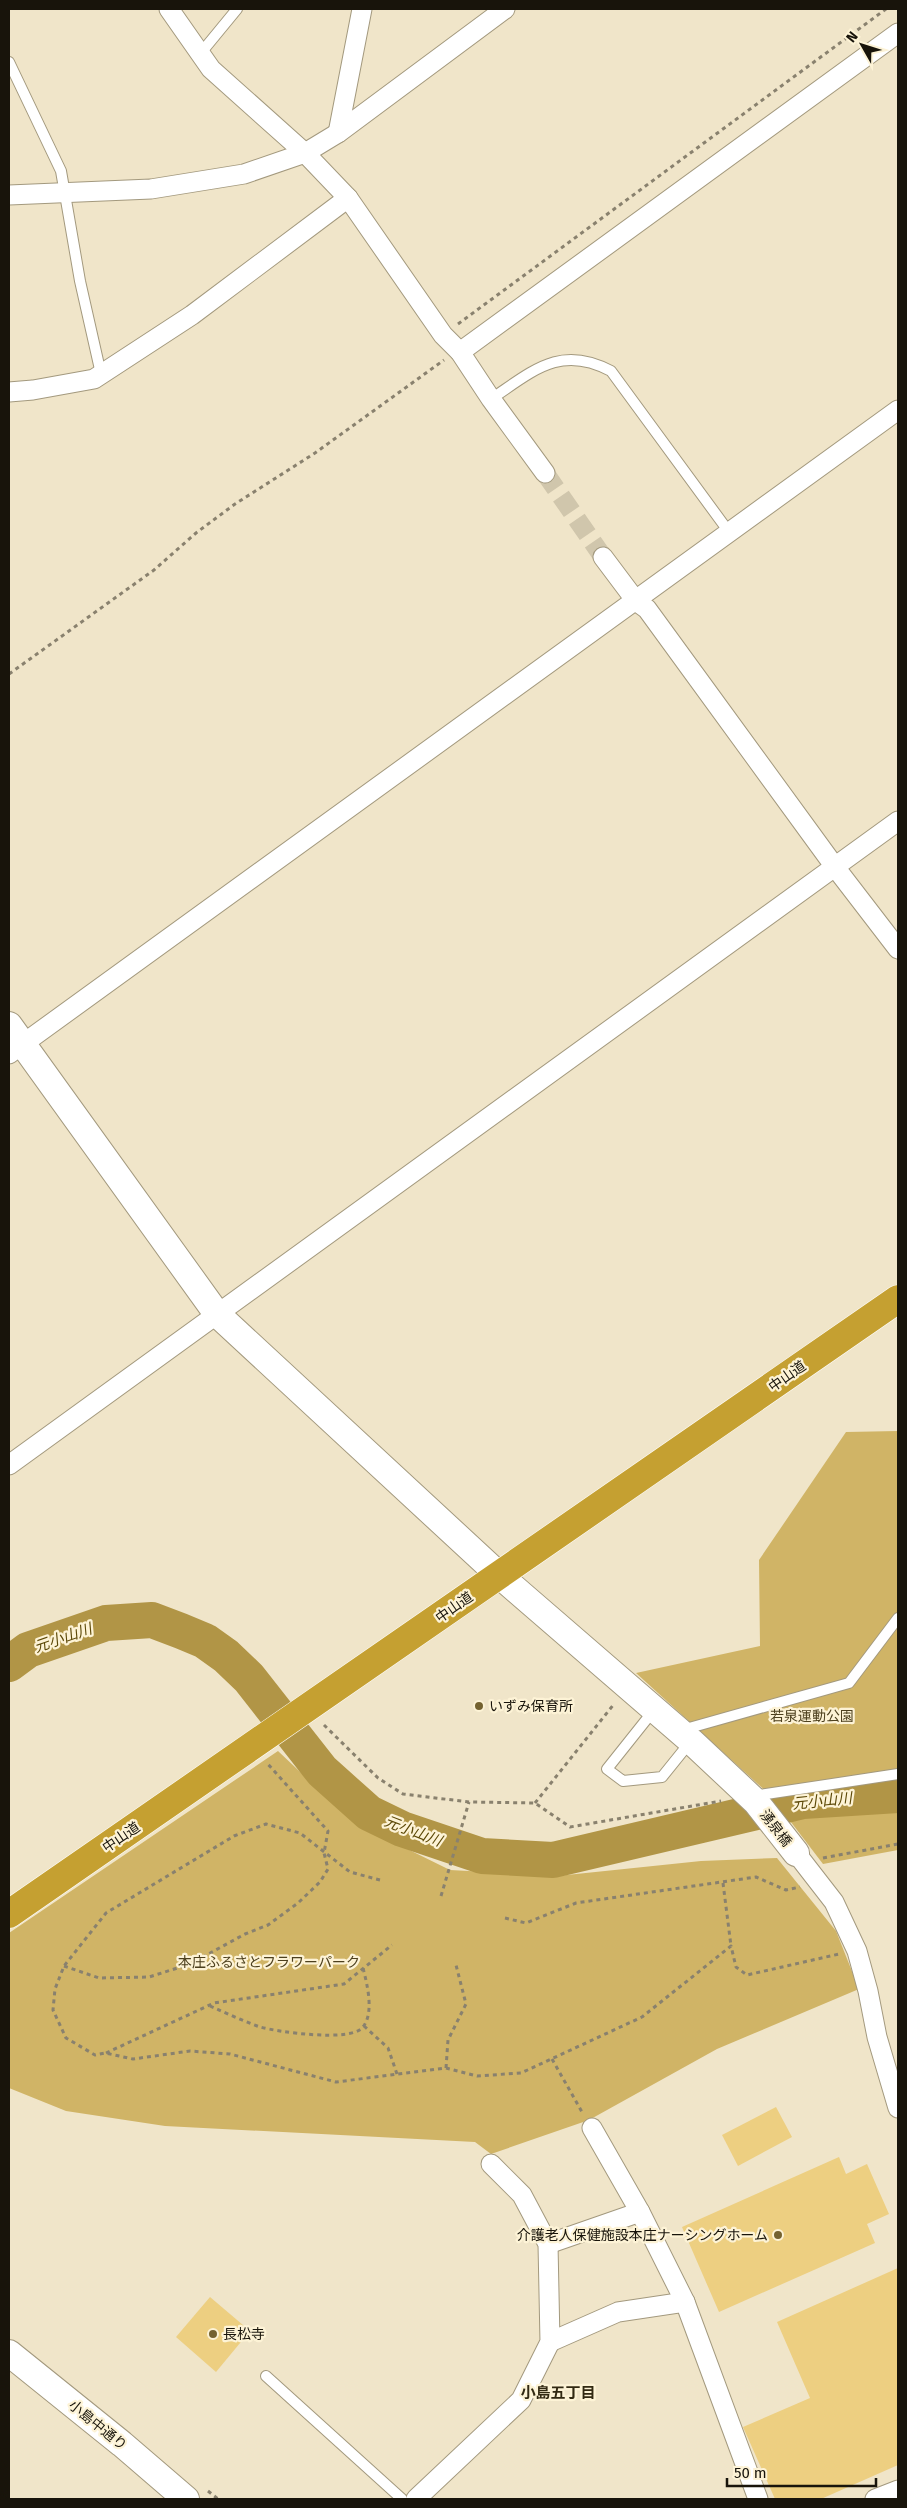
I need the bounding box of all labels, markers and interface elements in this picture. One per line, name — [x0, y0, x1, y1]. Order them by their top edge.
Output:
north arrow — [837, 20, 887, 70]
text: N — [843, 28, 862, 46]
street label: 中山道 — [765, 1357, 809, 1395]
street label: 中山道 — [432, 1588, 476, 1626]
water label: 元小山川 — [32, 1619, 96, 1656]
place label: いずみ保育所 — [489, 1698, 573, 1715]
marker: いずみ保育所 — [473, 1700, 485, 1712]
park label: 若泉運動公園 — [770, 1708, 854, 1725]
water label: 元小山川 — [791, 1789, 855, 1813]
street label: 湧泉橋 — [756, 1807, 795, 1850]
water label: 元小山川 — [382, 1812, 446, 1851]
street label: 中山道 — [99, 1819, 143, 1856]
park label: 本庄ふるさとフラワーパーク — [178, 1954, 360, 1971]
place label: 介護老人保健施設本庄ナーシングホーム — [517, 2227, 768, 2244]
marker: 介護老人保健施設本庄ナーシングホーム — [772, 2229, 784, 2241]
place label: 長松寺 — [223, 2326, 265, 2343]
marker: 長松寺 — [207, 2328, 219, 2340]
district label: 小島五丁目 — [520, 2384, 596, 2402]
street label: 小島中通り — [65, 2397, 130, 2454]
scale bar — [727, 2456, 876, 2488]
text: 50 m — [734, 2464, 767, 2482]

